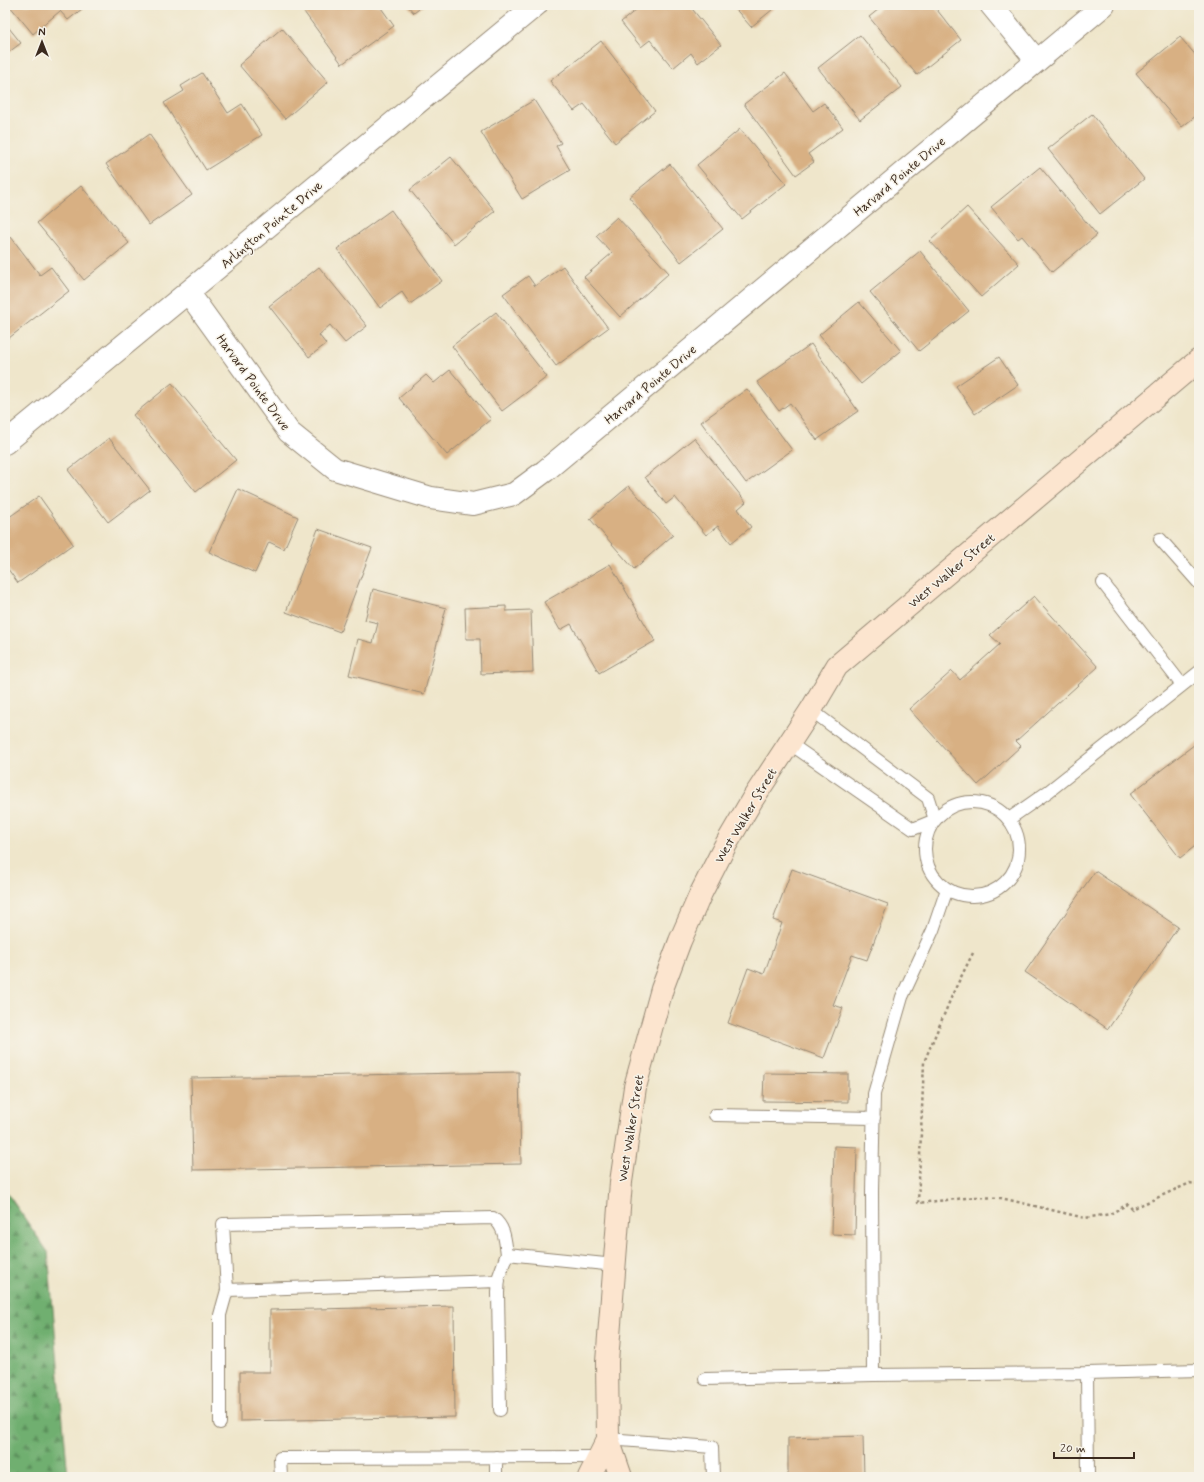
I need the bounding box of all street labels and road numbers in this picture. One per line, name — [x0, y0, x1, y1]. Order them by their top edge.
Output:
street label: Harvard Pointe Drive — [850, 134, 950, 221]
street label: Arlington Pointe Drive — [217, 177, 328, 274]
street label: Harvard Pointe Drive — [212, 331, 294, 435]
street label: Harvard Pointe Drive — [601, 342, 701, 429]
street label: West Walker Street — [905, 530, 999, 612]
street label: West Walker Street — [711, 765, 781, 866]
street label: West Walker Street — [615, 1073, 648, 1183]

